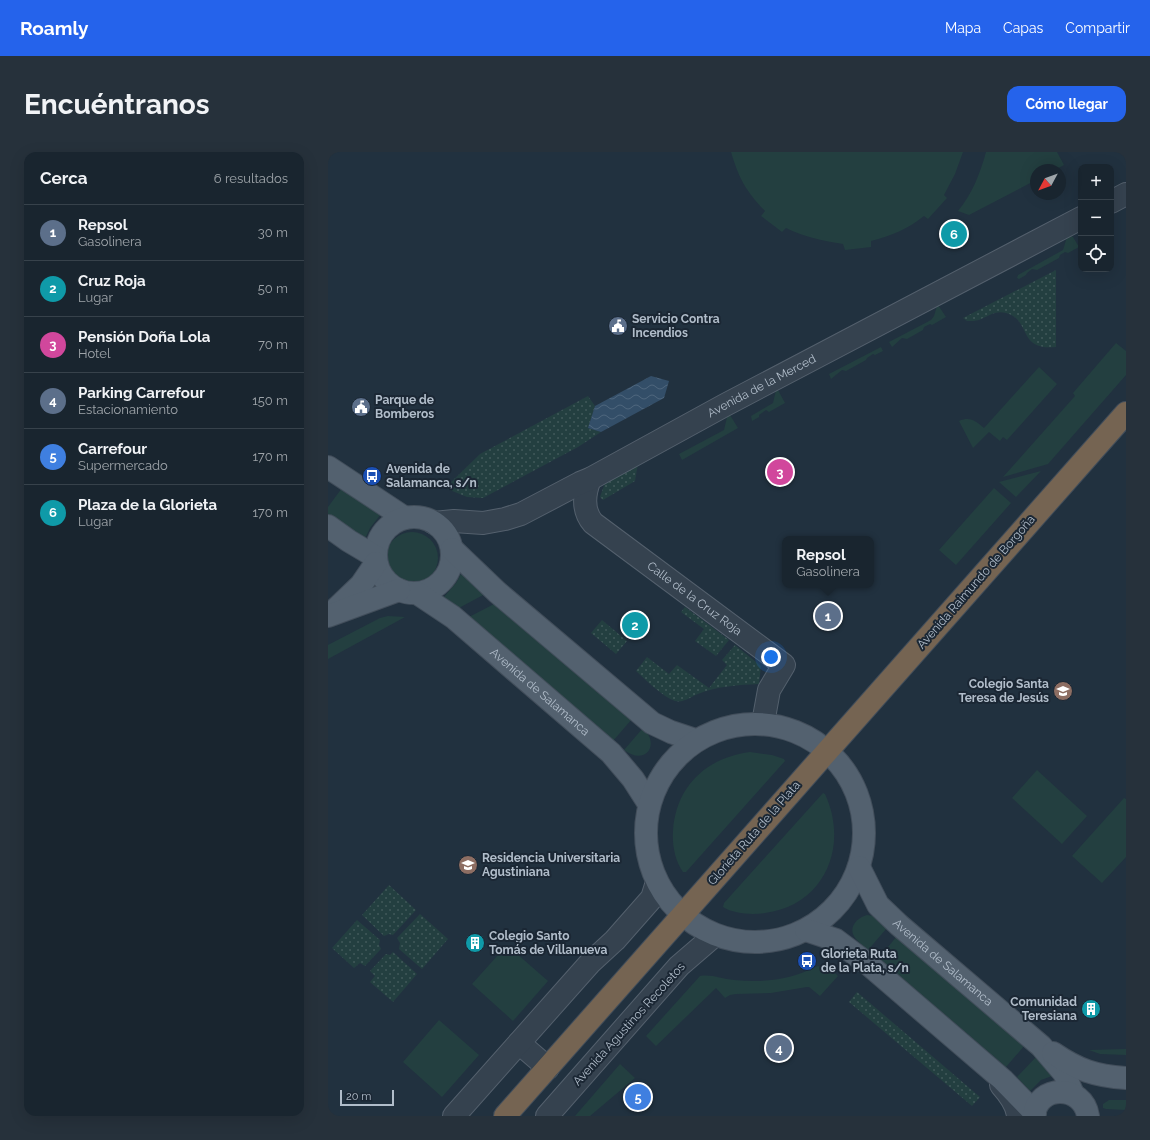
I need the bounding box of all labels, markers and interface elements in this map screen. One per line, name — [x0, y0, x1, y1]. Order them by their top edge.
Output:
text: Roamly — [20, 17, 88, 39]
text: Mapa — [945, 20, 981, 36]
text: Capas — [1003, 20, 1043, 36]
text: Compartir — [1065, 20, 1130, 36]
button: Cómo llegar — [1007, 86, 1126, 122]
text: Encuéntranos — [24, 88, 210, 121]
north arrow — [1030, 164, 1066, 200]
map controls — [1078, 164, 1114, 272]
button: + — [1078, 164, 1114, 200]
text: Cerca — [40, 168, 88, 188]
text: 6 resultados — [214, 171, 288, 186]
button: − — [1078, 200, 1114, 236]
text: Repsol — [78, 216, 127, 234]
pin: 6 — [941, 219, 967, 249]
text: 1 — [50, 225, 56, 240]
text: 30 m — [258, 225, 288, 240]
text: Gasolinera — [78, 234, 142, 249]
button: locate — [1078, 236, 1114, 272]
text: Cruz Roja — [78, 272, 146, 290]
text: 2 — [49, 281, 57, 296]
text: 50 m — [258, 281, 288, 296]
text: Lugar — [78, 290, 113, 305]
place label: Servicio Contra Incendios — [632, 312, 720, 340]
public building icon: Servicio Contra Incendios — [607, 315, 629, 337]
text: Pensión Doña Lola — [78, 328, 210, 346]
text: 3 — [49, 337, 57, 352]
text: 70 m — [258, 337, 288, 352]
text: Hotel — [78, 346, 111, 361]
street label: Avenida de la Merced — [705, 352, 818, 420]
text: Parking Carrefour — [78, 384, 205, 402]
text: 4 — [49, 393, 57, 408]
text: 150 m — [252, 393, 288, 408]
place label: Parque de Bomberos — [375, 393, 434, 421]
public building icon: Parque de Bomberos — [350, 396, 372, 418]
text: Estacionamiento — [78, 402, 178, 417]
text: Carrefour — [78, 440, 147, 458]
text: 5 — [49, 449, 57, 464]
text: 170 m — [252, 449, 288, 464]
pin: 3 — [767, 457, 793, 487]
text: Supermercado — [78, 458, 168, 473]
place label: Avenida de Salamanca, s/n — [386, 462, 477, 490]
bus stop icon: Avenida de Salamanca, s/n — [361, 465, 383, 487]
text: Plaza de la Glorieta — [78, 496, 217, 514]
text: 6 — [49, 505, 57, 520]
text: 170 m — [252, 505, 288, 520]
street label: Avenida Raimundo de Borgoña — [914, 512, 1038, 652]
text: Lugar — [78, 514, 113, 529]
popup — [782, 536, 874, 588]
text: Repsol — [796, 546, 846, 564]
street label: Calle de la Cruz Roja — [644, 559, 745, 638]
text: Gasolinera — [796, 564, 860, 579]
pin: 1 — [815, 601, 841, 631]
pin: 2 — [622, 610, 648, 640]
street label: Avenida de Salamanca — [487, 645, 593, 738]
your location — [761, 647, 781, 667]
place label: Colegio Santa Teresa de Jesús — [958, 677, 1049, 705]
school or university icon: Colegio Santa Teresa de Jesús — [1052, 680, 1074, 702]
street label: Glorieta Ruta de la Plata — [705, 778, 803, 888]
place label: Residencia Universitaria Agustiniana — [482, 851, 620, 879]
school or university icon: Residencia Universitaria Agustiniana — [457, 854, 479, 876]
street label: Avenida de Salamanca — [890, 916, 996, 1009]
place label: Colegio Santo Tomás de Villanueva — [489, 929, 608, 957]
building icon: Colegio Santo Tomás de Villanueva — [464, 932, 486, 954]
place label: Glorieta Ruta de la Plata, s/n — [821, 947, 909, 975]
bus stop icon: Glorieta Ruta de la Plata, s/n — [796, 950, 818, 972]
street label: Avenida Agustinos Recoletos — [570, 959, 688, 1088]
place label: Comunidad Teresiana — [1010, 995, 1077, 1023]
building icon: Comunidad Teresiana — [1080, 998, 1102, 1020]
pin: 4 — [766, 1033, 792, 1063]
pin: 5 — [625, 1082, 651, 1112]
scale bar — [340, 1088, 394, 1107]
text: 20 m — [346, 1090, 371, 1103]

